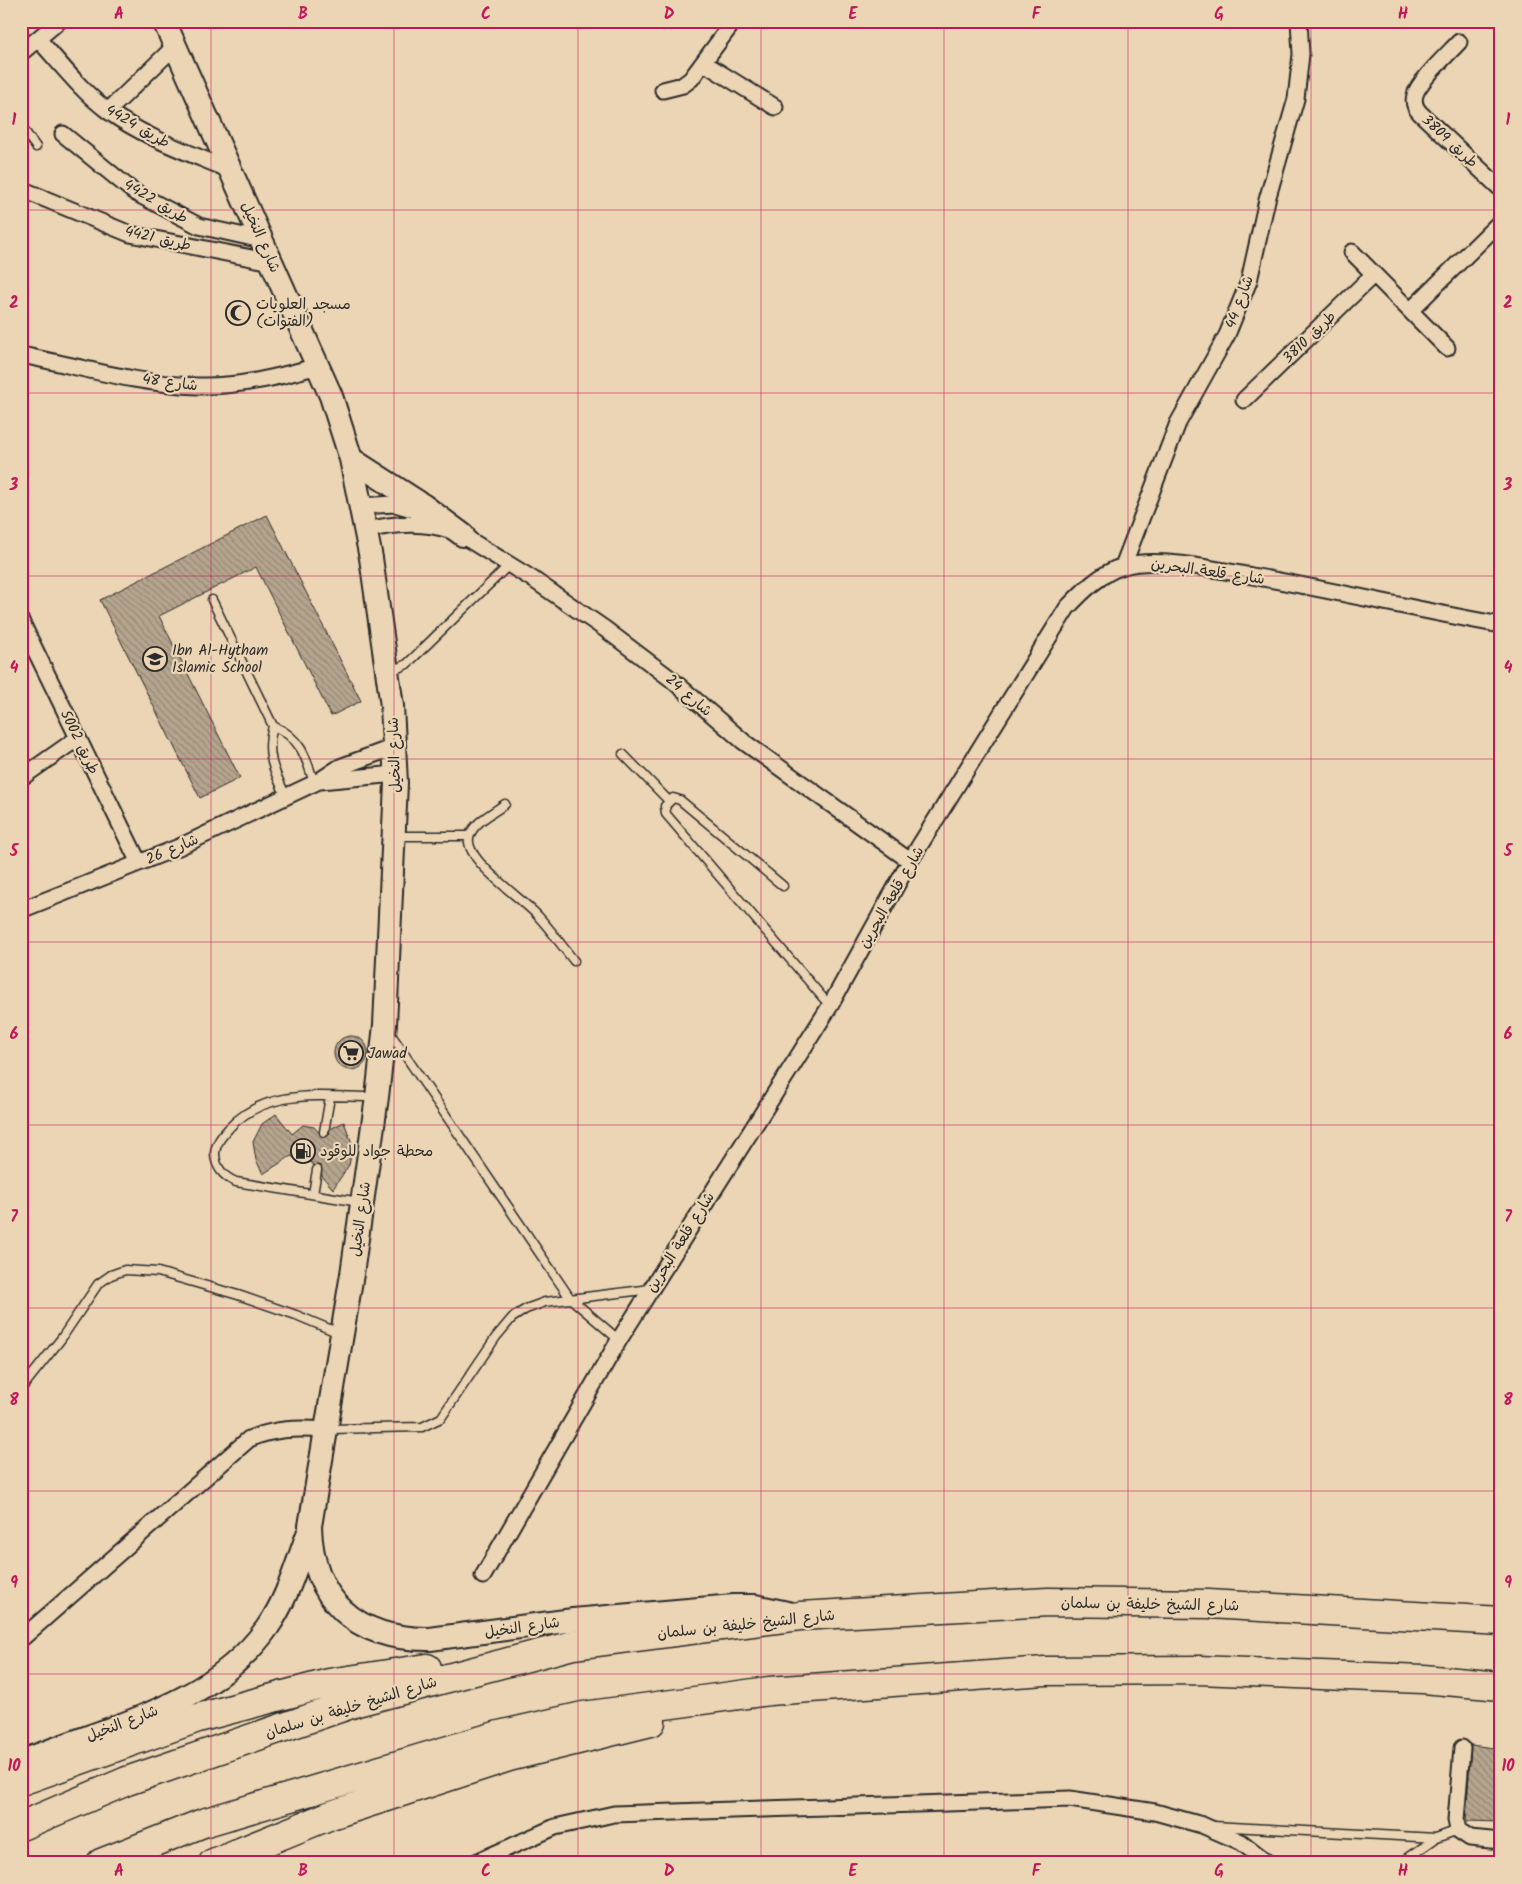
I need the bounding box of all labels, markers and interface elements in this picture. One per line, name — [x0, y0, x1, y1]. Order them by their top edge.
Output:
text: A — [114, 2, 124, 27]
text: B — [298, 2, 308, 27]
text: C — [481, 2, 491, 27]
text: D — [664, 2, 675, 27]
text: E — [849, 2, 859, 27]
text: F — [1032, 2, 1042, 27]
text: G — [1214, 2, 1224, 27]
text: H — [1398, 2, 1408, 27]
street label: طريق 4424 — [101, 99, 174, 155]
text: 1 — [12, 108, 17, 133]
text: 1 — [1506, 108, 1511, 133]
street label: طريق 3809 — [1416, 109, 1483, 174]
street label: طريق 4422 — [119, 173, 192, 231]
street label: شارع النخيل — [234, 198, 286, 277]
street label: طريق 4421 — [122, 220, 193, 258]
street label: شارع 44 — [1219, 272, 1261, 332]
text: 2 — [9, 291, 19, 316]
text: 2 — [1503, 291, 1513, 316]
place label: مسجد العلويات (الفتوات) — [256, 293, 351, 334]
mosque icon: مسجد العلويات (الفتوات) — [225, 300, 251, 326]
street label: طريق 3810 — [1277, 306, 1342, 370]
street label: شارع 48 — [141, 368, 199, 398]
text: 3 — [9, 473, 19, 498]
text: 3 — [1503, 473, 1513, 498]
street label: شارع قلعة البحرين — [1149, 552, 1266, 592]
place label: Ibn Al-Hytham Islamic School — [172, 639, 268, 680]
school or university icon: Ibn Al-Hytham Islamic School — [142, 646, 168, 672]
text: 4 — [10, 656, 19, 681]
text: 4 — [1504, 656, 1513, 681]
street label: شارع 24 — [660, 669, 717, 723]
street label: طريق 5002 — [53, 706, 105, 779]
street label: شارع النخيل — [382, 717, 408, 793]
street label: شارع 26 — [142, 828, 203, 872]
text: 5 — [9, 839, 20, 864]
text: 5 — [1503, 839, 1514, 864]
street label: شارع قلعة البحرين — [853, 842, 931, 953]
text: 6 — [10, 1022, 19, 1047]
text: 6 — [1504, 1022, 1513, 1047]
supermarket icon: Jawad — [338, 1040, 364, 1066]
place label: Jawad — [368, 1042, 407, 1066]
fuel station icon: محطة جواد للوقود — [290, 1138, 316, 1164]
place label: محطة جواد للوقود — [320, 1140, 433, 1164]
street label: شارع النخيل — [344, 1180, 378, 1258]
street label: شارع قلعة البحرين — [640, 1188, 721, 1298]
text: 7 — [10, 1205, 18, 1230]
text: 7 — [1504, 1205, 1512, 1230]
text: 8 — [9, 1388, 19, 1413]
text: 8 — [1503, 1388, 1513, 1413]
text: 9 — [10, 1571, 18, 1596]
text: 9 — [1504, 1571, 1512, 1596]
street label: شارع الشيخ خليفة بن سلمان — [1061, 1591, 1239, 1619]
street label: شارع الشيخ خليفة بن سلمان — [656, 1604, 836, 1646]
street label: شارع النخيل — [483, 1611, 561, 1645]
street label: شارع الشيخ خليفة بن سلمان — [262, 1670, 440, 1746]
street label: شارع النخيل — [83, 1699, 162, 1749]
text: 10 — [7, 1754, 21, 1779]
text: 10 — [1501, 1754, 1515, 1779]
text: A — [114, 1859, 124, 1884]
text: B — [298, 1859, 308, 1884]
text: C — [481, 1859, 491, 1884]
text: D — [664, 1859, 675, 1884]
text: E — [849, 1859, 859, 1884]
text: F — [1032, 1859, 1042, 1884]
text: G — [1214, 1859, 1224, 1884]
text: H — [1398, 1859, 1408, 1884]

